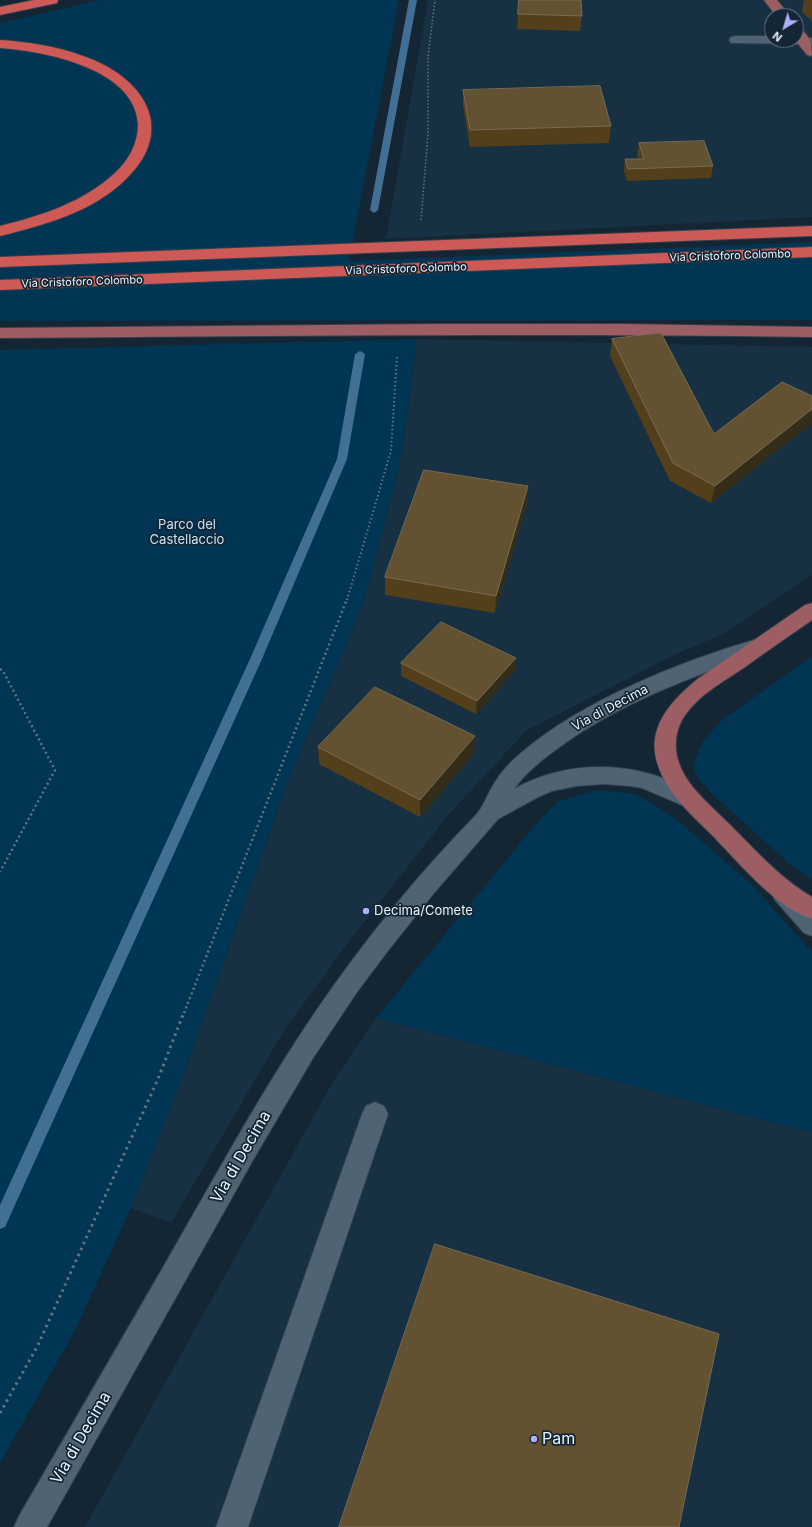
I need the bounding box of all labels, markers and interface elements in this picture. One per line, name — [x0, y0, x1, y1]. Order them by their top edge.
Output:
north arrow — [764, 8, 804, 48]
text: N — [770, 29, 785, 45]
street label: Via Cristoforo Colombo — [669, 247, 791, 265]
street label: Via Cristoforo Colombo — [345, 260, 467, 278]
street label: Via Cristoforo Colombo — [21, 273, 143, 291]
park label: Parco del Castellaccio — [150, 517, 224, 548]
street label: Via di Decima — [569, 681, 651, 735]
place label: Decima/Comete — [374, 903, 473, 919]
marker: Decima/Comete — [361, 906, 371, 916]
street label: Via di Decima — [207, 1107, 275, 1207]
street label: Via di Decima — [47, 1388, 115, 1488]
place label: Pam — [542, 1429, 575, 1449]
marker: Pam — [529, 1434, 539, 1444]

